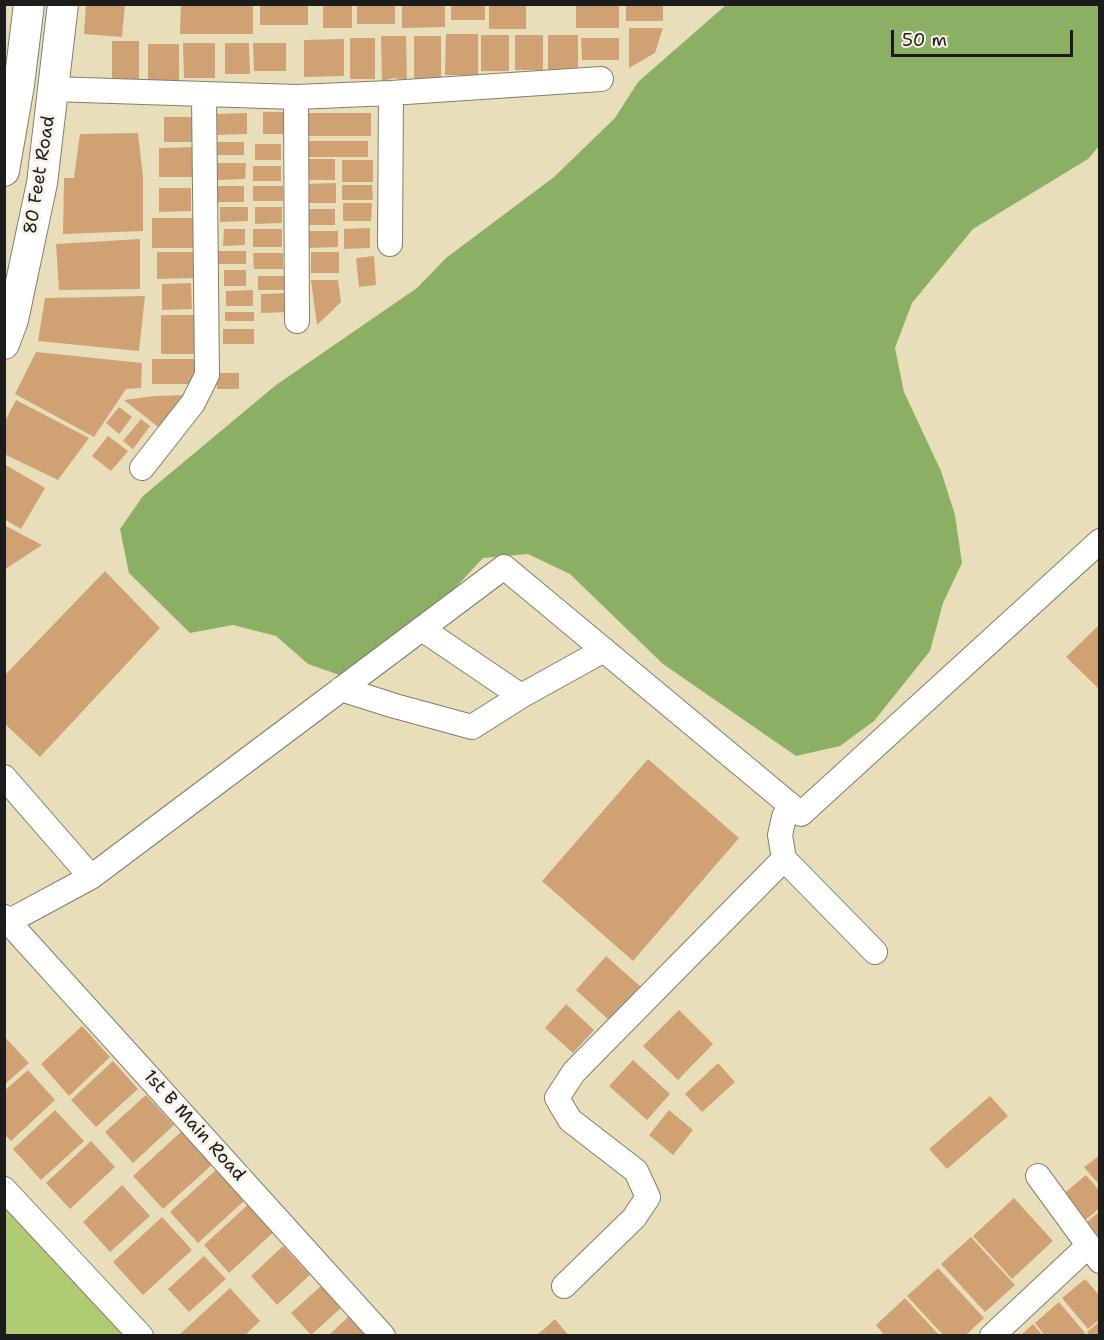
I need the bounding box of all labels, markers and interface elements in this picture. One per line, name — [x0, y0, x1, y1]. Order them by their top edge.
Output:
scale bar — [894, 18, 1076, 56]
text: 50 m — [902, 28, 947, 52]
street label: 80 Feet Road — [20, 114, 60, 236]
street label: 1st B Main Road — [139, 1066, 249, 1186]

